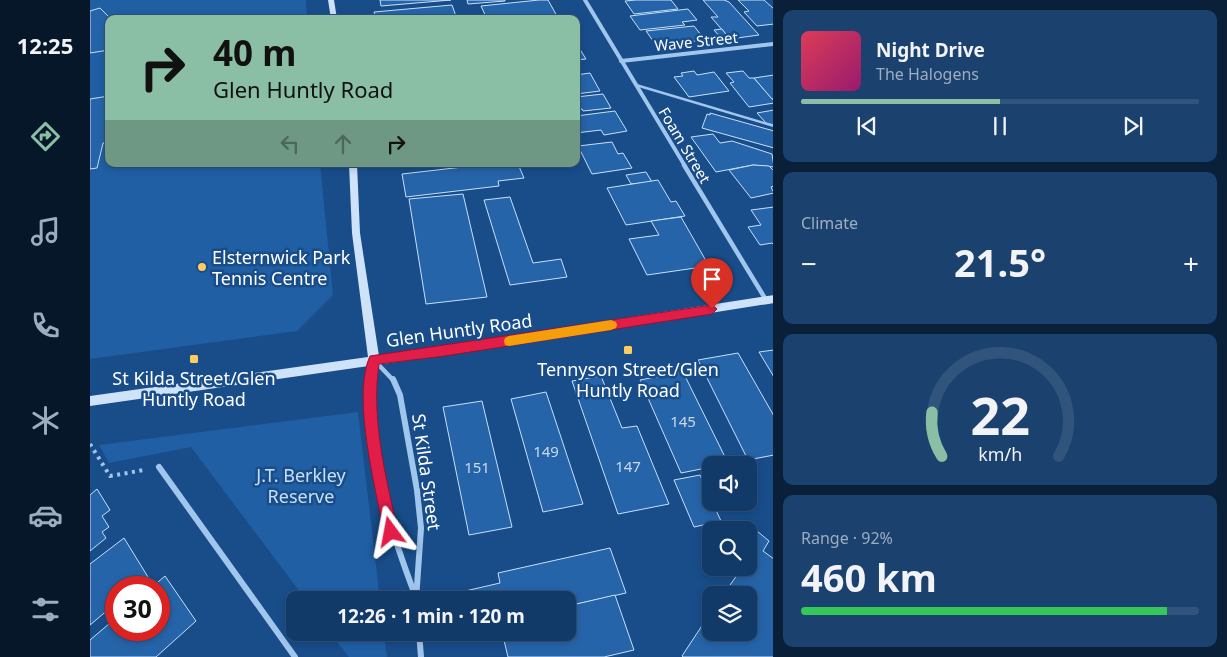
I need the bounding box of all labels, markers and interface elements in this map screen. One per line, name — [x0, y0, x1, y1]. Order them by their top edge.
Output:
street label: Wave Street — [653, 27, 739, 55]
text: 40 m — [213, 29, 296, 76]
text: 12:25 — [17, 30, 73, 60]
icon: right — [130, 35, 195, 100]
text: Night Drive — [876, 37, 985, 63]
text: The Halogens — [876, 63, 979, 85]
text: Glen Huntly Road — [213, 74, 393, 104]
street label: Foam Street — [655, 103, 716, 187]
icon: previous — [853, 112, 881, 140]
icon: pause — [986, 112, 1014, 140]
icon: next — [1119, 112, 1147, 140]
icon: directions — [28, 119, 63, 154]
icon: left — [276, 130, 304, 158]
icon: ahead — [329, 130, 357, 158]
icon: right — [382, 130, 410, 158]
text: Climate — [801, 212, 858, 234]
icon: music — [28, 214, 63, 249]
text: 21.5° — [954, 236, 1046, 288]
text: − — [801, 244, 817, 282]
text: + — [1183, 244, 1199, 282]
place label: Elsternwick Park Tennis Centre — [212, 245, 351, 290]
pin — [691, 258, 733, 309]
marker: Elsternwick Park Tennis Centre — [196, 261, 208, 273]
icon: arrive — [698, 265, 726, 293]
icon: phone — [28, 308, 63, 343]
street label: Glen Huntly Road — [384, 308, 534, 352]
marker: Tennyson Street/Glen Huntly Road — [622, 344, 634, 356]
marker: St Kilda Street/Glen Huntly Road — [188, 353, 200, 365]
place label: Tennyson Street/Glen Huntly Road — [537, 357, 719, 402]
place label: St Kilda Street/Glen Huntly Road — [112, 366, 276, 411]
text: 22 — [970, 379, 1030, 450]
icon: climate — [28, 403, 63, 438]
house number: 145 — [670, 411, 696, 431]
street label: St Kilda Street — [407, 412, 447, 532]
house number: 149 — [533, 441, 559, 461]
text: km/h — [978, 442, 1022, 466]
house number: 147 — [615, 456, 641, 476]
map controls — [702, 456, 757, 641]
button: sound — [702, 456, 757, 511]
house number: 151 — [464, 457, 490, 477]
park label: J.T. Berkley Reserve — [254, 463, 347, 508]
icon: car — [28, 498, 63, 533]
position arrow — [364, 505, 416, 557]
button: search — [702, 521, 757, 576]
text: Range · 92% — [801, 527, 893, 549]
text: 460 km — [801, 551, 937, 603]
speed limit sign: 30 — [105, 576, 170, 641]
button: layers — [702, 586, 757, 641]
icon: filters — [28, 592, 63, 627]
text: 12:26 · 1 min · 120 m — [337, 603, 525, 629]

